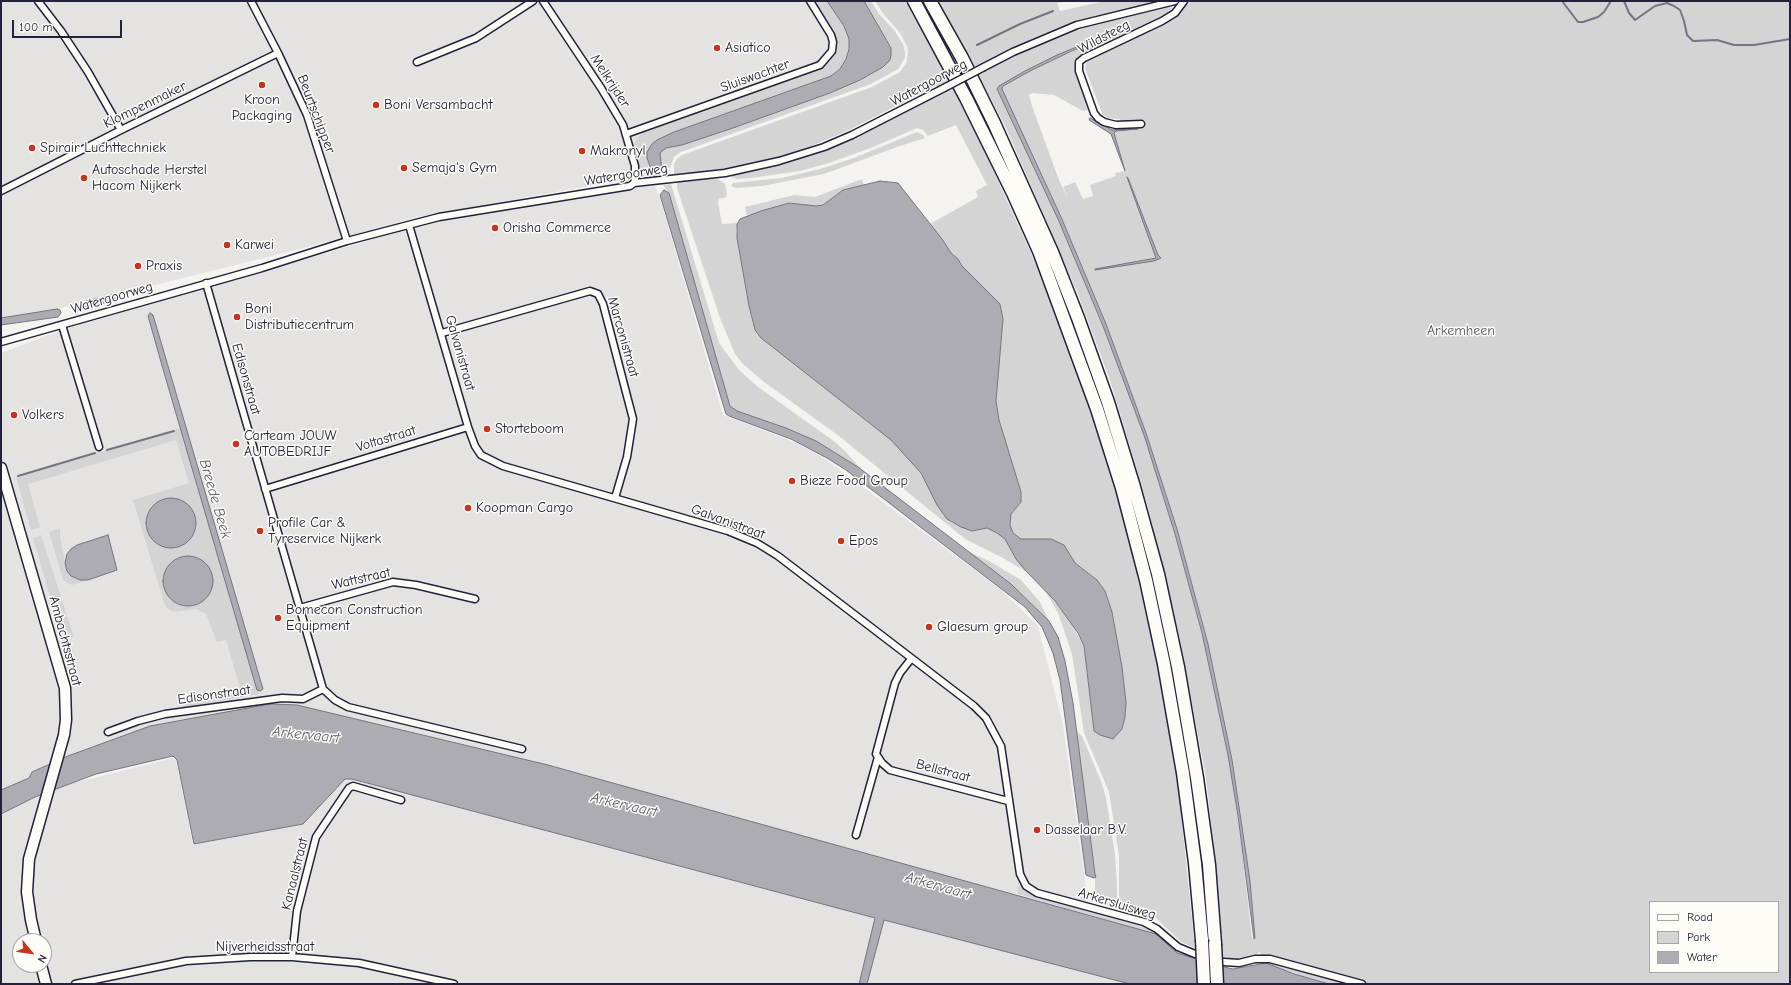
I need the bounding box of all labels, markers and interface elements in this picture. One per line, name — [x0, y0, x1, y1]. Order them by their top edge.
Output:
scale bar — [14, 12, 124, 38]
street label: Wildsteeg — [1075, 16, 1133, 58]
text: 100 m — [19, 20, 52, 34]
place label: Asiatico — [725, 40, 771, 56]
marker: Asiatico — [712, 43, 722, 53]
street label: Melkrijder — [586, 51, 634, 111]
street label: Sluiswachter — [718, 56, 792, 96]
street label: Watergoorweg — [888, 56, 970, 110]
street label: Beurtschipper — [293, 72, 339, 156]
street label: Klompenmaker — [101, 78, 189, 132]
marker: Kroon Packaging — [257, 80, 267, 90]
place label: Kroon Packaging — [232, 92, 292, 124]
place label: Boni Versambacht — [384, 97, 492, 113]
marker: Boni Versambacht — [371, 100, 381, 110]
place label: Spirair Luchttechniek — [40, 140, 166, 156]
marker: Spirair Luchttechniek — [27, 143, 37, 153]
place label: Makronyl — [590, 143, 646, 159]
marker: Makronyl — [577, 146, 587, 156]
place label: Semaja's Gym — [412, 160, 497, 176]
street label: Watergoorweg — [583, 160, 669, 190]
place label: Autoschade Herstel Hacom Nijkerk — [92, 162, 207, 194]
marker: Semaja's Gym — [399, 163, 409, 173]
marker: Autoschade Herstel Hacom Nijkerk — [79, 173, 89, 183]
place label: Orisha Commerce — [503, 220, 611, 236]
marker: Orisha Commerce — [490, 223, 500, 233]
place label: Karwei — [235, 237, 274, 253]
marker: Karwei — [222, 240, 232, 250]
place label: Praxis — [146, 258, 182, 274]
marker: Praxis — [133, 261, 143, 271]
street label: Watergoorweg — [69, 278, 155, 318]
street label: Marconistraat — [604, 295, 642, 379]
place label: Boni Distributiecentrum — [245, 301, 354, 334]
marker: Boni Distributiecentrum — [232, 312, 242, 322]
street label: Galvanistraat — [441, 313, 479, 393]
park label: Arkemheen — [1427, 323, 1495, 339]
street label: Edisonstraat — [228, 341, 264, 417]
place label: Volkers — [22, 407, 64, 423]
marker: Volkers — [9, 410, 19, 420]
place label: Storteboom — [495, 421, 564, 437]
street label: Voltastraat — [354, 422, 418, 456]
marker: Storteboom — [482, 424, 492, 434]
place label: Carteam JOUW AUTOBEDRIJF — [244, 428, 337, 460]
marker: Carteam JOUW AUTOBEDRIJF — [231, 439, 241, 449]
water label: Breede Beek — [195, 457, 235, 541]
place label: Bieze Food Group — [800, 473, 908, 489]
marker: Bieze Food Group — [787, 476, 797, 486]
place label: Koopman Cargo — [476, 500, 573, 516]
street label: Galvanistraat — [689, 501, 767, 543]
marker: Koopman Cargo — [463, 503, 473, 513]
place label: Profile Car & Tyreservice Nijkerk — [268, 515, 381, 548]
marker: Profile Car & Tyreservice Nijkerk — [255, 526, 265, 536]
place label: Epos — [849, 533, 878, 549]
marker: Epos — [836, 536, 846, 546]
street label: Wattstraat — [330, 564, 392, 594]
street label: Ambachtsstraat — [45, 594, 85, 688]
place label: Bomecon Construction Equipment — [286, 602, 423, 634]
marker: Bomecon Construction Equipment — [273, 613, 283, 623]
place label: Glaesum group — [937, 619, 1028, 635]
marker: Glaesum group — [924, 622, 934, 632]
street label: Edisonstraat — [176, 682, 252, 708]
water label: Arkervaart — [271, 723, 341, 747]
street label: Bellstraat — [914, 756, 972, 786]
water label: Arkervaart — [589, 789, 659, 821]
place label: Dasselaar B.V. — [1045, 822, 1126, 838]
marker: Dasselaar B.V. — [1032, 825, 1042, 835]
street label: Kanaalstraat — [278, 836, 312, 912]
water label: Arkervaart — [903, 868, 973, 904]
street label: Arkersluisweg — [1076, 884, 1158, 924]
legend — [1649, 901, 1779, 973]
text: Road — [1687, 910, 1713, 924]
text: Park — [1687, 930, 1710, 944]
north arrow — [12, 933, 52, 973]
street label: Nijverheidsstraat — [216, 939, 314, 955]
text: Water — [1687, 950, 1717, 964]
text: N — [35, 952, 49, 965]

